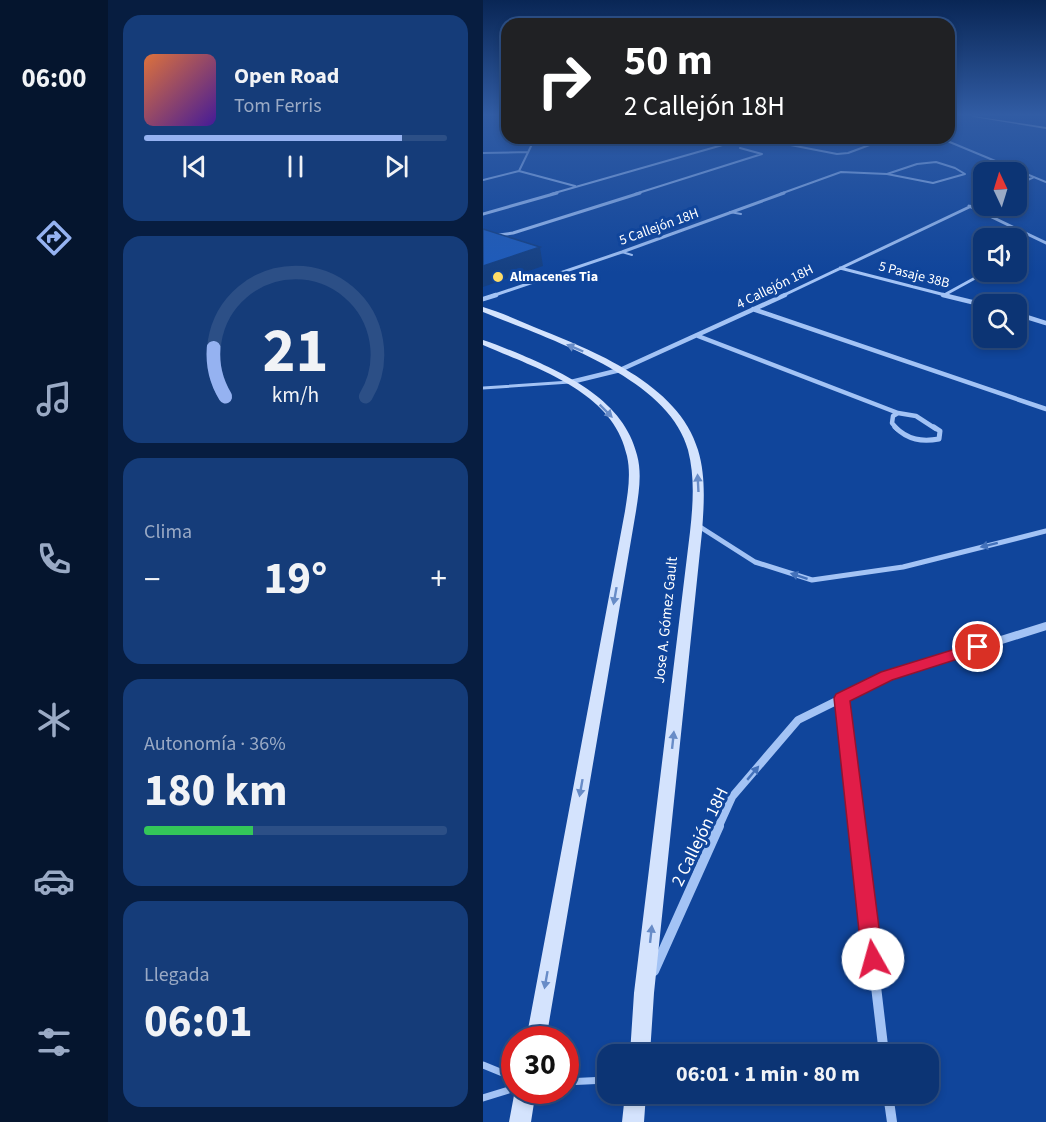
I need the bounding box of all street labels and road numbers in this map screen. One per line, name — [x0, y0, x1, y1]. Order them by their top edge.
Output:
street label: 5 Callejón 18H — [616, 203, 702, 251]
street label: 5 Pasaje 38B — [876, 257, 952, 293]
street label: 4 Callejón 18H — [733, 260, 817, 314]
street label: Jose A. Gómez Gault — [649, 556, 683, 684]
street label: 2 Callejón 18H — [665, 783, 735, 891]

